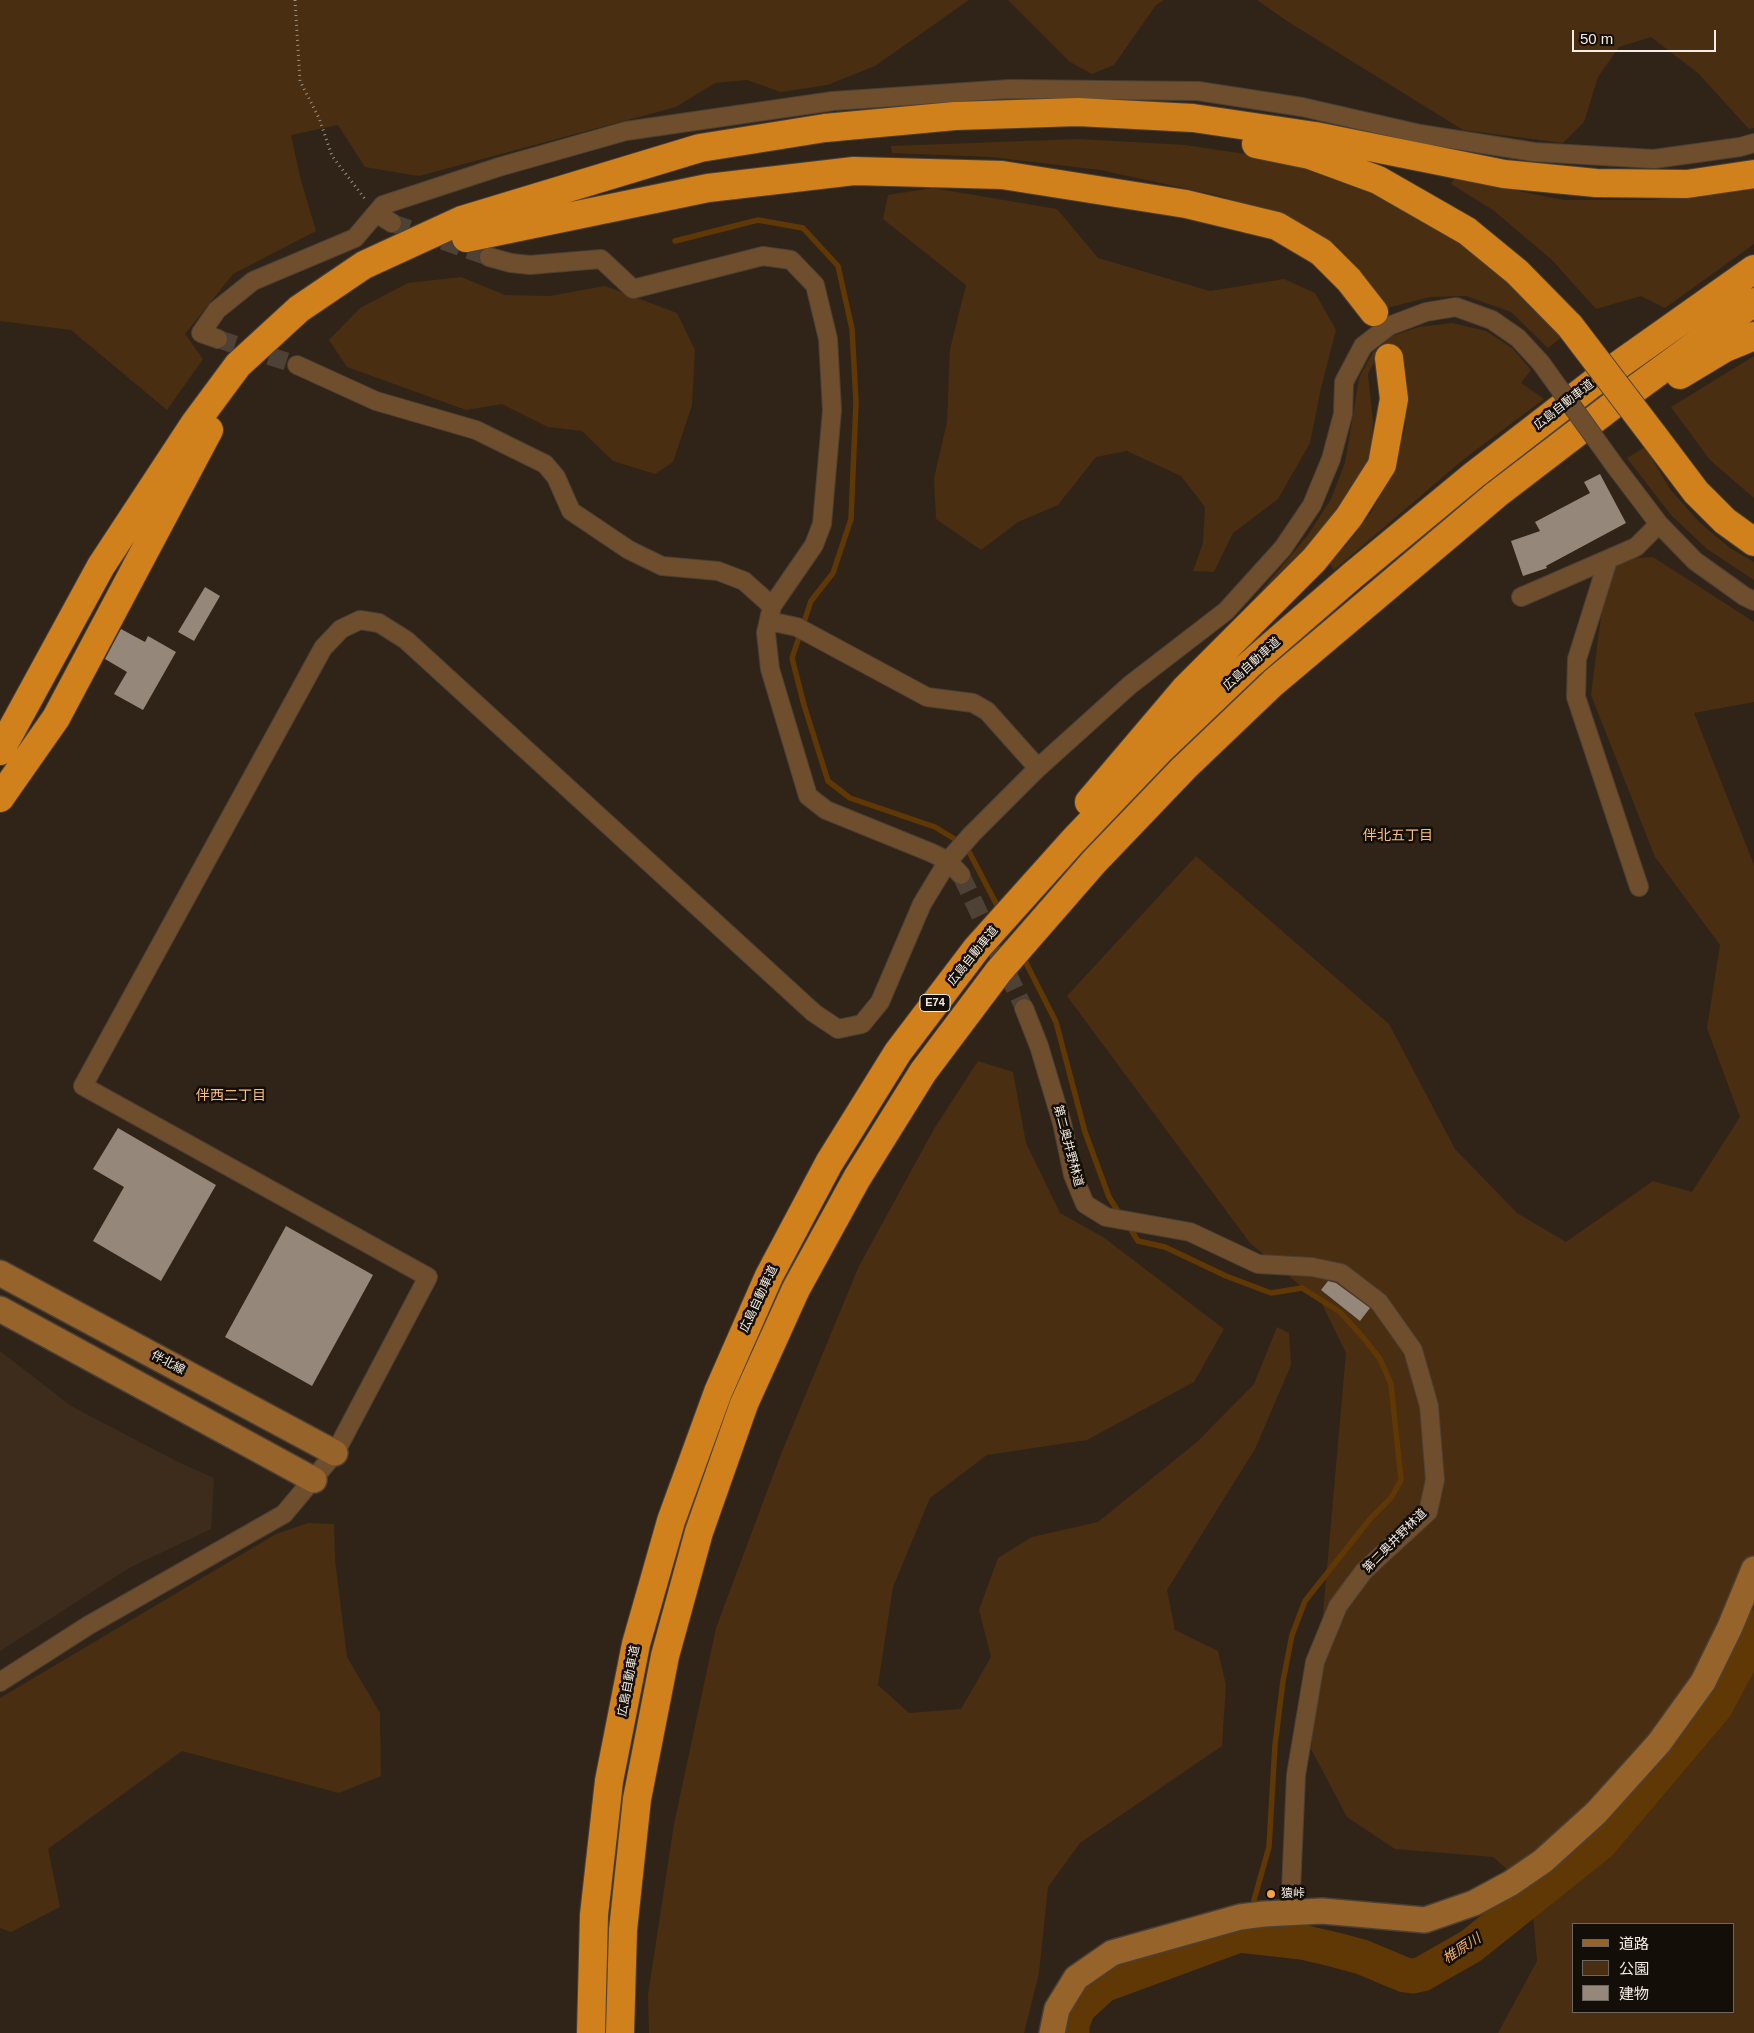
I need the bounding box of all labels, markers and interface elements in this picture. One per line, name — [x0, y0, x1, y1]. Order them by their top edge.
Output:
scale bar — [1574, 20, 1718, 52]
text: 50 m — [1580, 30, 1613, 47]
street label: 広島自動車道 — [1531, 377, 1597, 433]
street label: 広島自動車道 — [1220, 635, 1284, 693]
district label: 伴北五丁目 — [1363, 828, 1433, 844]
street label: 広島自動車道 — [945, 923, 1001, 989]
road number: E74 — [920, 994, 950, 1011]
district label: 伴西二丁目 — [196, 1088, 266, 1104]
street label: 第二奥井野林道 — [1050, 1104, 1086, 1188]
street label: 広島自動車道 — [737, 1263, 781, 1335]
street label: 伴北線 — [149, 1348, 187, 1378]
street label: 第二奥井野林道 — [1360, 1506, 1430, 1576]
street label: 広島自動車道 — [615, 1644, 643, 1718]
place label: 猿峠 — [1281, 1887, 1305, 1901]
marker: 猿峠 — [1265, 1888, 1277, 1900]
legend — [1572, 1923, 1734, 2013]
water label: 椎原川 — [1440, 1931, 1484, 1967]
text: 道路 — [1619, 1935, 1649, 1952]
text: 公園 — [1619, 1960, 1649, 1977]
text: 建物 — [1619, 1985, 1649, 2002]

